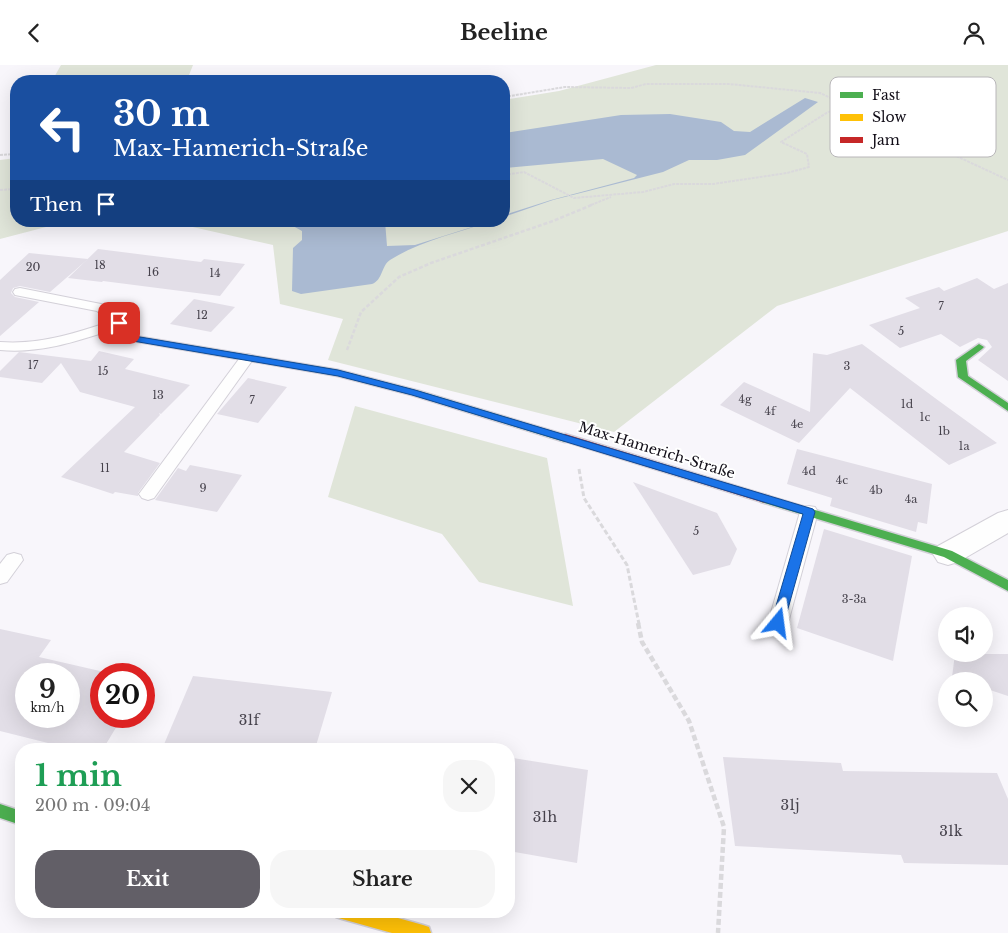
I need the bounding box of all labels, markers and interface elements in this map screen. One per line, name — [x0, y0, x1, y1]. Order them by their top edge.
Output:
icon: back — [20, 19, 48, 47]
text: Beeline — [460, 19, 548, 46]
icon: person — [960, 19, 988, 47]
legend — [830, 77, 996, 157]
text: Fast — [872, 86, 901, 104]
text: 30 m — [113, 92, 210, 135]
icon: left — [30, 95, 95, 160]
text: Slow — [872, 108, 906, 126]
text: Jam — [870, 131, 900, 149]
text: Max-Hamerich-Straße — [113, 135, 368, 162]
icon: arrive — [92, 190, 120, 218]
text: Then — [30, 193, 82, 216]
house number: 18 — [94, 258, 106, 272]
house number: 20 — [26, 260, 40, 274]
house number: 16 — [147, 265, 159, 279]
house number: 14 — [209, 266, 221, 280]
house number: 7 — [938, 299, 944, 313]
pin — [98, 302, 140, 344]
house number: 12 — [196, 308, 208, 322]
icon: arrive — [105, 309, 133, 337]
house number: 5 — [898, 324, 904, 338]
house number: 17 — [28, 358, 39, 372]
house number: 3 — [844, 359, 851, 373]
house number: 15 — [97, 364, 109, 378]
house number: 13 — [152, 388, 164, 402]
house number: 4g — [738, 392, 752, 406]
house number: 7 — [249, 393, 255, 407]
house number: 1d — [901, 397, 914, 411]
house number: 4f — [765, 404, 777, 418]
house number: 1c — [920, 410, 930, 424]
house number: 4e — [791, 417, 803, 431]
street label: Max-Hamerich-Straße — [577, 418, 737, 482]
house number: 1b — [938, 424, 950, 438]
house number: 1a — [959, 439, 970, 453]
house number: 11 — [100, 461, 110, 475]
house number: 4d — [802, 464, 816, 478]
house number: 4c — [836, 473, 848, 487]
house number: 9 — [199, 481, 207, 495]
house number: 4b — [869, 483, 883, 497]
house number: 4a — [905, 492, 918, 506]
house number: 5 — [693, 524, 699, 538]
house number: 3-3a — [842, 592, 867, 606]
position arrow — [751, 596, 803, 648]
map controls — [938, 607, 993, 727]
button: sound — [938, 607, 993, 662]
speed limit sign: 20 — [90, 663, 155, 728]
button: search — [938, 672, 993, 727]
text: 9 — [39, 674, 56, 705]
text: km/h — [30, 700, 65, 715]
house number: 31f — [239, 711, 262, 729]
text: 1 min — [35, 757, 122, 794]
button: close — [443, 760, 495, 812]
text: 200 m · 09:04 — [35, 795, 150, 815]
house number: 31j — [780, 796, 800, 814]
house number: 31h — [533, 808, 558, 826]
house number: 31k — [939, 822, 963, 840]
button: Exit — [35, 850, 260, 908]
button: Share — [270, 850, 495, 908]

